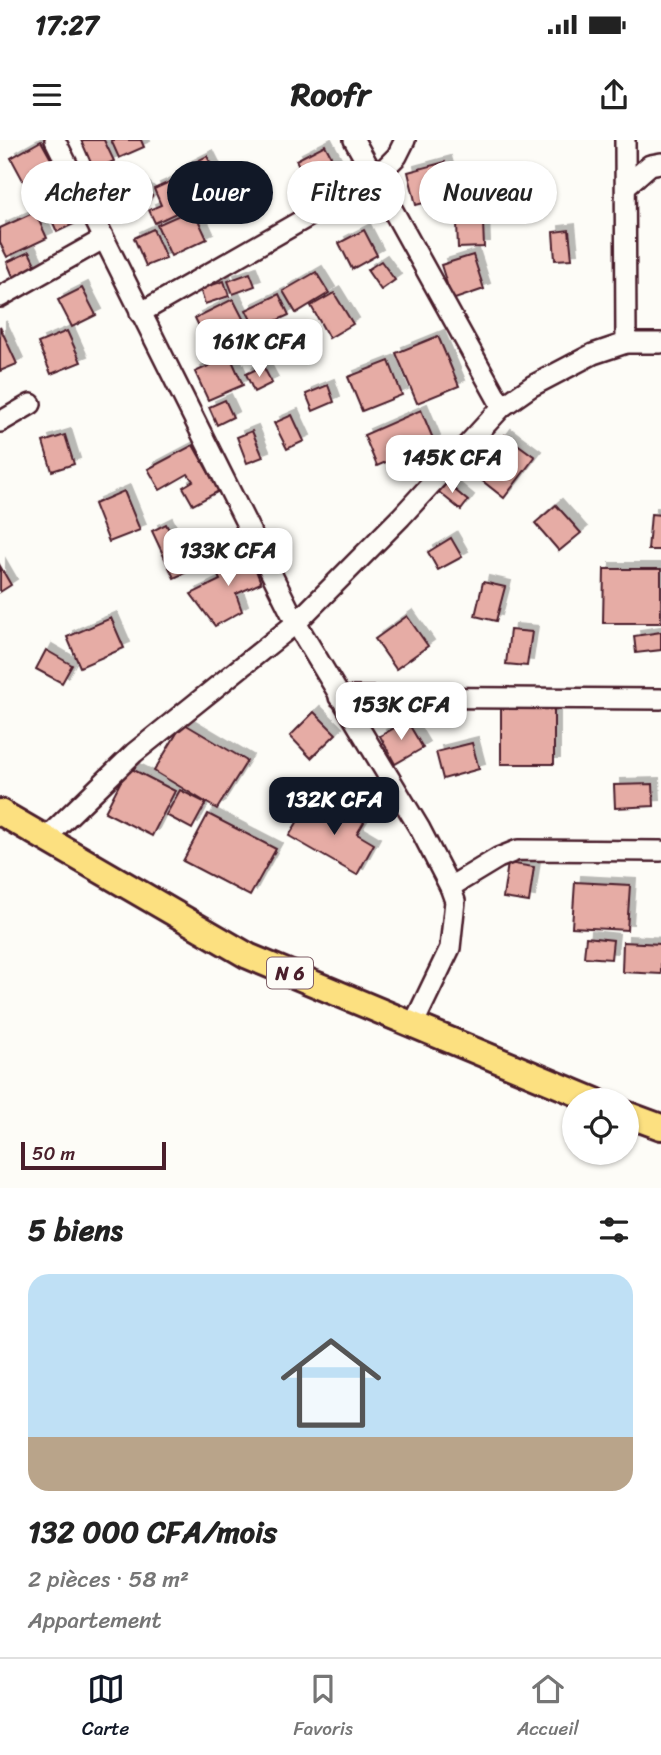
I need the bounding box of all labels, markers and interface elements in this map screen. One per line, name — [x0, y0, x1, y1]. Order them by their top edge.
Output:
text: 17:27 — [35, 2, 99, 48]
text: Roofr — [291, 66, 370, 123]
icon: menu — [28, 76, 66, 114]
icon: share — [595, 76, 633, 114]
chip: Acheter — [21, 161, 153, 224]
chip: Louer — [167, 161, 273, 224]
chip: Filtres — [287, 161, 405, 224]
chip: Nouveau — [419, 161, 557, 224]
pin: 161K CFA — [187, 320, 331, 379]
text: 161K CFA — [212, 321, 306, 362]
pin: 145K CFA — [380, 436, 524, 495]
text: 145K CFA — [402, 437, 502, 478]
pin: 133K CFA — [156, 528, 300, 588]
text: 133K CFA — [179, 530, 277, 571]
pin: 153K CFA — [329, 682, 473, 742]
text: 153K CFA — [352, 684, 450, 725]
pin: 132K CFA — [262, 778, 406, 837]
text: 132K CFA — [285, 779, 383, 820]
road number: N 6 — [267, 958, 313, 988]
map controls — [562, 1088, 639, 1165]
button: locate — [562, 1088, 639, 1165]
text: 50 m — [32, 1137, 75, 1170]
scale bar — [21, 1139, 166, 1171]
text: 5 biens — [28, 1203, 123, 1257]
icon: filters — [595, 1211, 633, 1249]
icon: home — [268, 1320, 394, 1446]
text: 132 000 CFA/mois — [28, 1505, 277, 1559]
text: 2 pièces · 58 m² — [28, 1559, 189, 1600]
text: Appartement — [28, 1600, 162, 1641]
tab: Carte — [82, 1670, 129, 1745]
tab: Favoris — [294, 1670, 353, 1745]
tab: Accueil — [517, 1670, 579, 1745]

